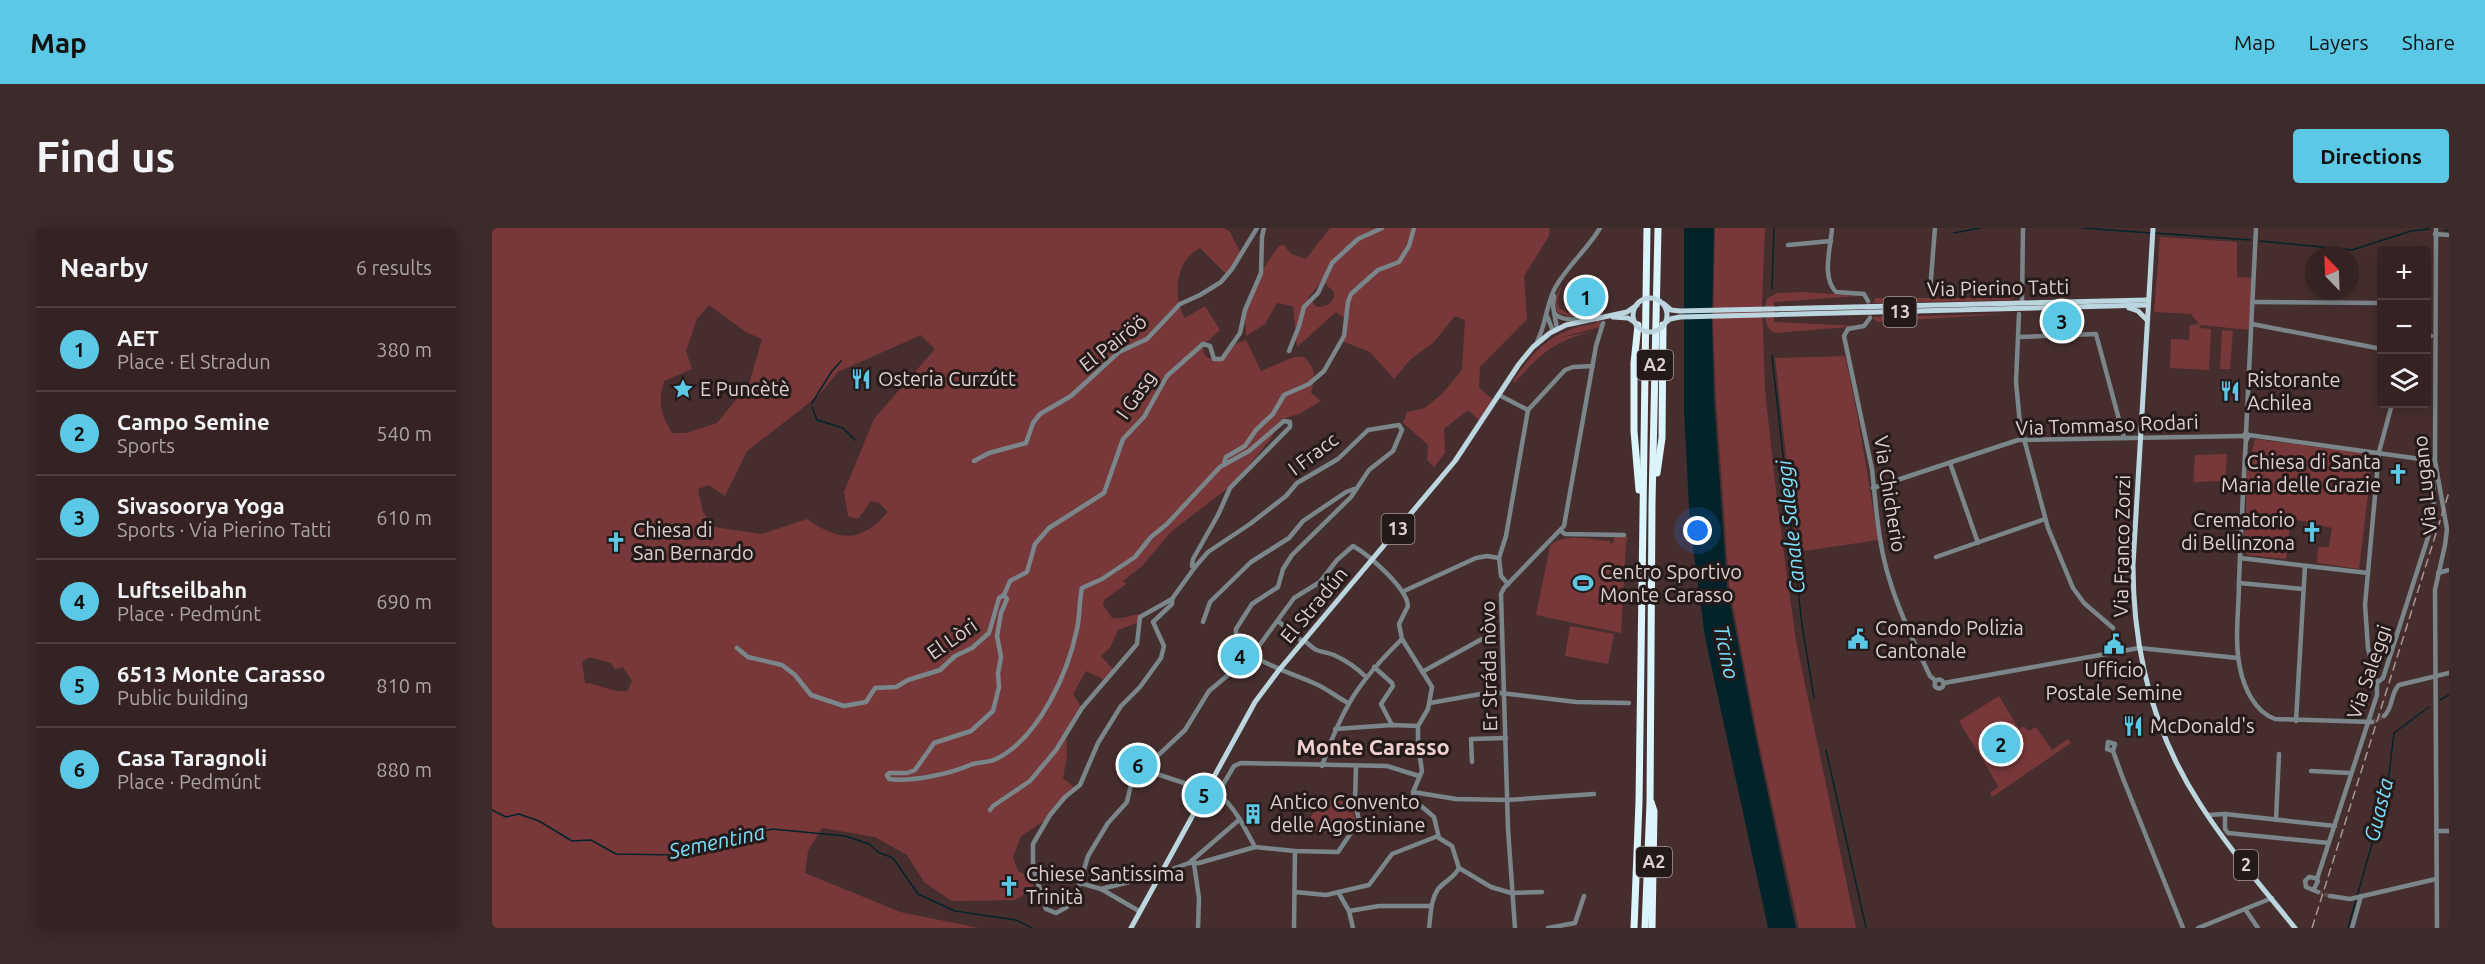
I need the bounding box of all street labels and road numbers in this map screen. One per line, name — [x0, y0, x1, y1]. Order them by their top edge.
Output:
street label: Via Pierino Tatti — [1927, 275, 2069, 300]
road number: 13 — [1884, 297, 1916, 327]
street label: El Pairöö — [1075, 309, 1151, 376]
road number: A2 — [1637, 350, 1673, 380]
street label: I Gasg — [1111, 366, 1160, 423]
street label: Via Tommaso Rodari — [2015, 410, 2199, 439]
street label: I Fracc — [1283, 427, 1342, 480]
street label: Via Chicherio — [1870, 434, 1911, 554]
street label: Via Lugano — [2408, 434, 2441, 536]
street label: Via Franco Zorzi — [2109, 475, 2134, 617]
road number: 13 — [1382, 514, 1414, 544]
street label: El Stradún — [1275, 562, 1352, 647]
street label: Er Stráda nòvo — [1476, 601, 1501, 732]
street label: El Lòri — [922, 613, 981, 664]
street label: Via Saleggi — [2342, 622, 2395, 722]
road number: A2 — [1636, 847, 1672, 877]
road number: 2 — [2234, 850, 2258, 880]

